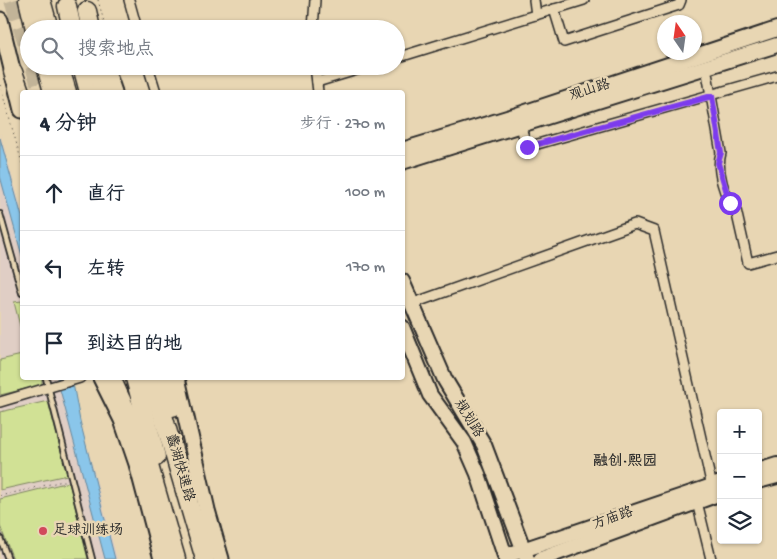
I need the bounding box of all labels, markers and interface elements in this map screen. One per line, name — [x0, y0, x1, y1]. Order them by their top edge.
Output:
north arrow — [657, 15, 702, 60]
search box — [20, 20, 405, 75]
icon: search — [38, 34, 66, 62]
text: 搜索地点 — [78, 39, 154, 62]
street label: 观山路 — [567, 75, 613, 106]
text: 4 分钟 — [40, 113, 97, 138]
text: 步行 · 270 m — [300, 116, 385, 135]
route end — [516, 136, 539, 159]
icon: ahead — [40, 179, 68, 207]
text: 直行 — [87, 184, 125, 207]
text: 100 m — [345, 184, 385, 203]
route start — [719, 192, 742, 215]
icon: left — [40, 254, 68, 282]
text: 左转 — [87, 259, 125, 282]
text: 170 m — [346, 259, 385, 278]
icon: arrive — [40, 329, 68, 357]
text: 到达目的地 — [87, 334, 182, 357]
street label: 规划路 — [450, 396, 487, 441]
map controls — [717, 409, 762, 544]
button: + — [717, 409, 762, 454]
street label: 蠡湖快速路 — [161, 432, 198, 504]
district label: 融创·熙园 — [593, 452, 657, 471]
button: − — [717, 454, 762, 499]
button: layers — [717, 499, 762, 544]
street label: 方庙路 — [590, 503, 636, 534]
place label: 足球训练场 — [53, 522, 123, 540]
marker: 足球训练场 — [37, 525, 49, 537]

